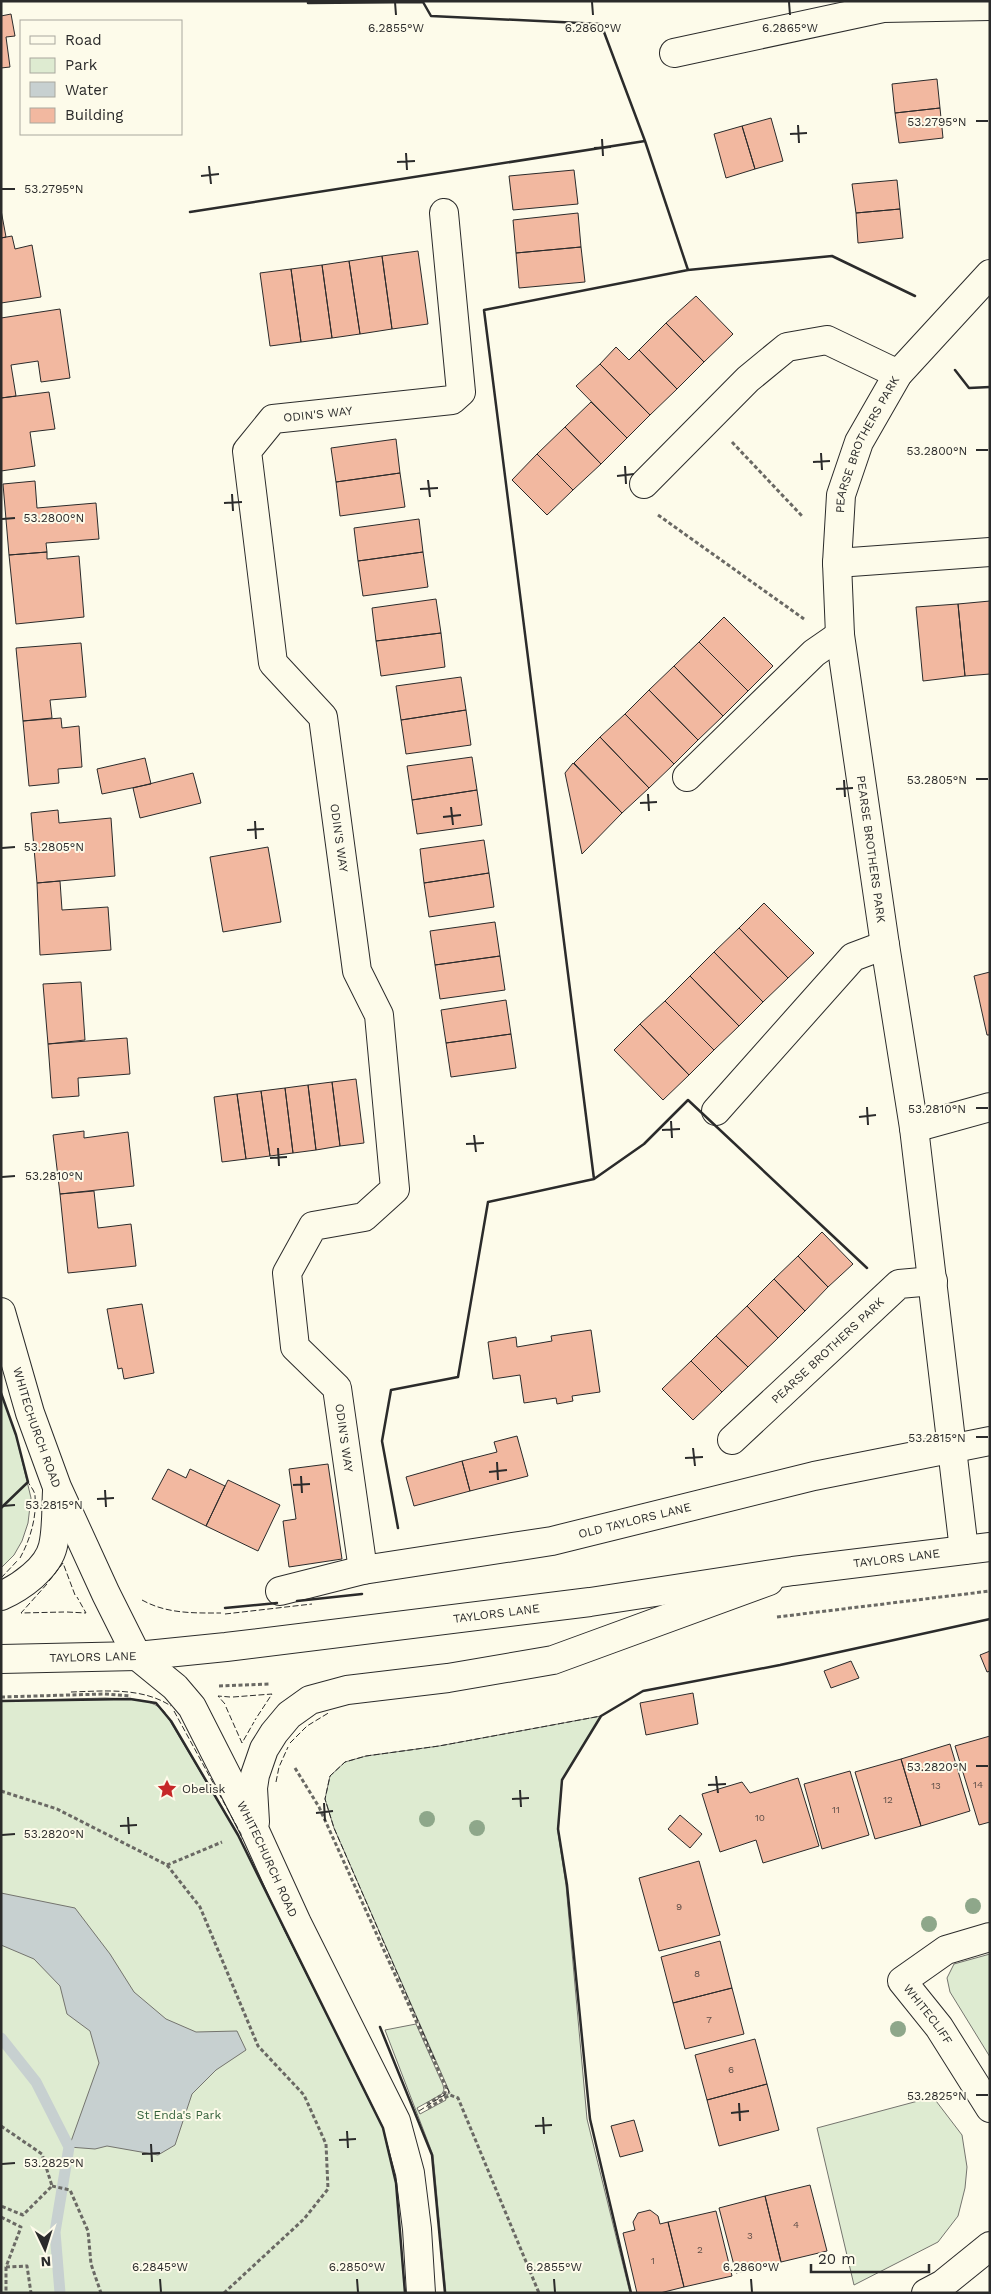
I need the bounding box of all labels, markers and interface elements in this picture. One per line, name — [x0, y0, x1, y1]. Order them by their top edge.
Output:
legend — [20, 20, 182, 135]
text: 6.2855°W — [368, 21, 424, 35]
text: 6.2860°W — [565, 21, 622, 35]
text: 6.2865°W — [762, 21, 819, 35]
text: Road — [65, 31, 102, 49]
text: Park — [65, 56, 98, 74]
text: Water — [65, 81, 108, 99]
text: Building — [65, 106, 123, 124]
text: 53.2795°N — [907, 115, 967, 129]
text: 53.2795°N — [24, 182, 84, 196]
street label: PEARSE BROTHERS PARK — [833, 374, 902, 513]
street label: ODIN'S WAY — [283, 404, 353, 425]
text: 53.2800°N — [907, 444, 967, 458]
text: 53.2800°N — [24, 511, 84, 525]
text: 53.2805°N — [907, 773, 967, 787]
street label: PEARSE BROTHERS PARK — [854, 774, 888, 924]
street label: ODIN'S WAY — [327, 803, 351, 873]
text: 53.2805°N — [24, 840, 84, 854]
text: 53.2810°N — [908, 1102, 966, 1116]
text: 53.2810°N — [25, 1169, 83, 1183]
street label: PEARSE BROTHERS PARK — [769, 1295, 887, 1406]
street label: WHITECHURCH ROAD — [10, 1366, 64, 1490]
street label: ODIN'S WAY — [332, 1403, 356, 1473]
text: 53.2815°N — [908, 1431, 966, 1445]
text: 53.2815°N — [25, 1498, 83, 1512]
street label: OLD TAYLORS LANE — [577, 1500, 693, 1541]
street label: TAYLORS LANE — [853, 1546, 941, 1571]
street label: TAYLORS LANE — [452, 1601, 541, 1626]
street label: TAYLORS LANE — [49, 1649, 137, 1665]
text: 53.2820°N — [907, 1760, 967, 1774]
place icon: Obelisk — [156, 1778, 178, 1800]
house number: 14 — [973, 1779, 983, 1790]
house number: 13 — [931, 1780, 941, 1791]
place label: Obelisk — [182, 1782, 226, 1796]
house number: 12 — [883, 1794, 893, 1805]
street label: WHITECHURCH ROAD — [234, 1799, 300, 1919]
house number: 11 — [832, 1804, 840, 1815]
house number: 10 — [755, 1812, 765, 1823]
text: 53.2820°N — [24, 1827, 84, 1841]
house number: 9 — [676, 1901, 682, 1912]
house number: 8 — [694, 1968, 700, 1979]
street label: WHITECLIFF — [900, 1981, 955, 2047]
house number: 7 — [706, 2014, 712, 2025]
house number: 6 — [728, 2064, 734, 2075]
text: 53.2825°N — [907, 2089, 967, 2103]
park label: St Enda's Park — [137, 2108, 221, 2122]
text: 53.2825°N — [24, 2156, 84, 2170]
house number: 4 — [793, 2219, 799, 2230]
north arrow — [20, 2224, 70, 2274]
house number: 3 — [747, 2230, 753, 2241]
scale bar — [811, 2242, 928, 2274]
house number: 2 — [697, 2244, 703, 2255]
text: 20 m — [818, 2250, 856, 2268]
text: N — [40, 2254, 52, 2270]
house number: 1 — [651, 2255, 655, 2266]
text: 6.2845°W — [132, 2260, 189, 2274]
text: 6.2850°W — [329, 2260, 386, 2274]
text: 6.2855°W — [526, 2260, 582, 2274]
text: 6.2860°W — [723, 2260, 780, 2274]

